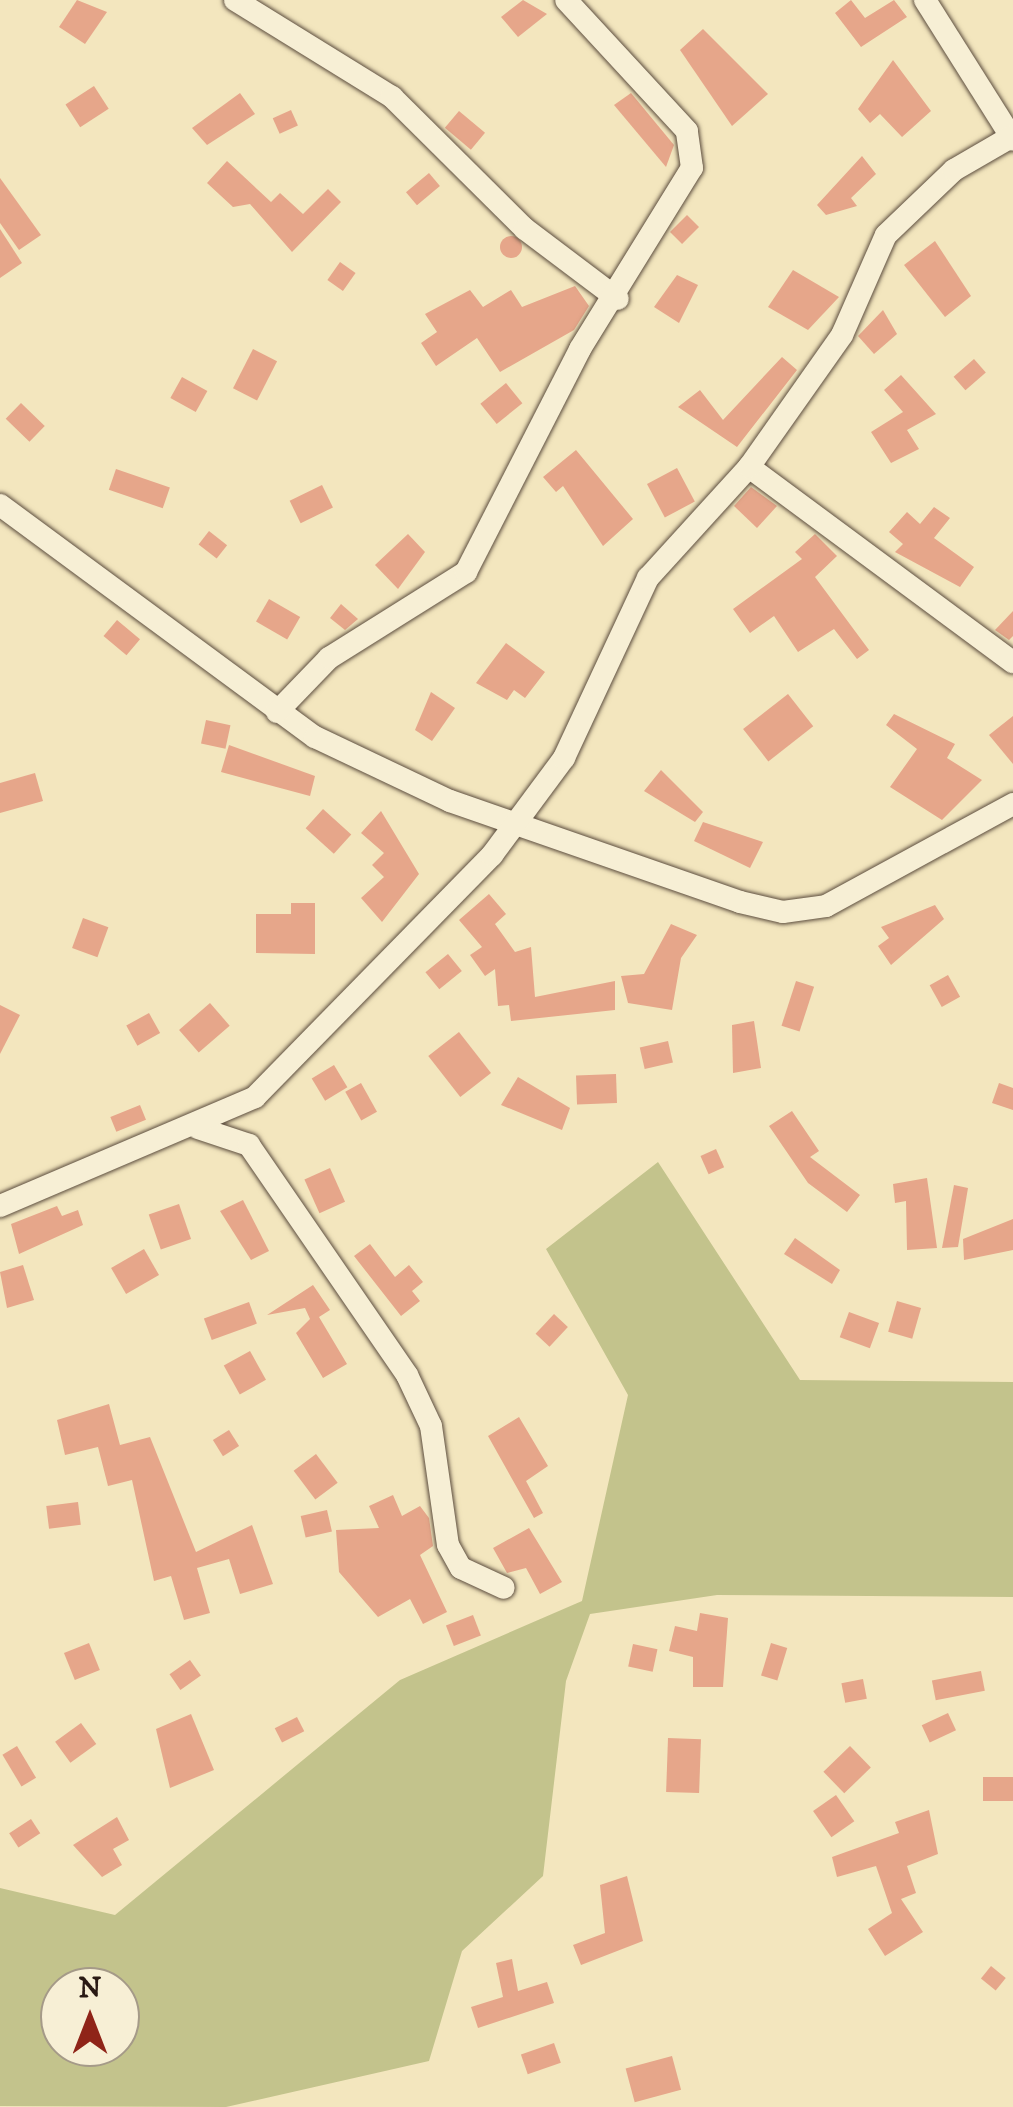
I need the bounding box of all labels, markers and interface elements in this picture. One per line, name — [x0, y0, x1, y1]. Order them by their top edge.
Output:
north arrow — [40, 1967, 140, 2067]
text: N — [79, 1971, 101, 2006]

